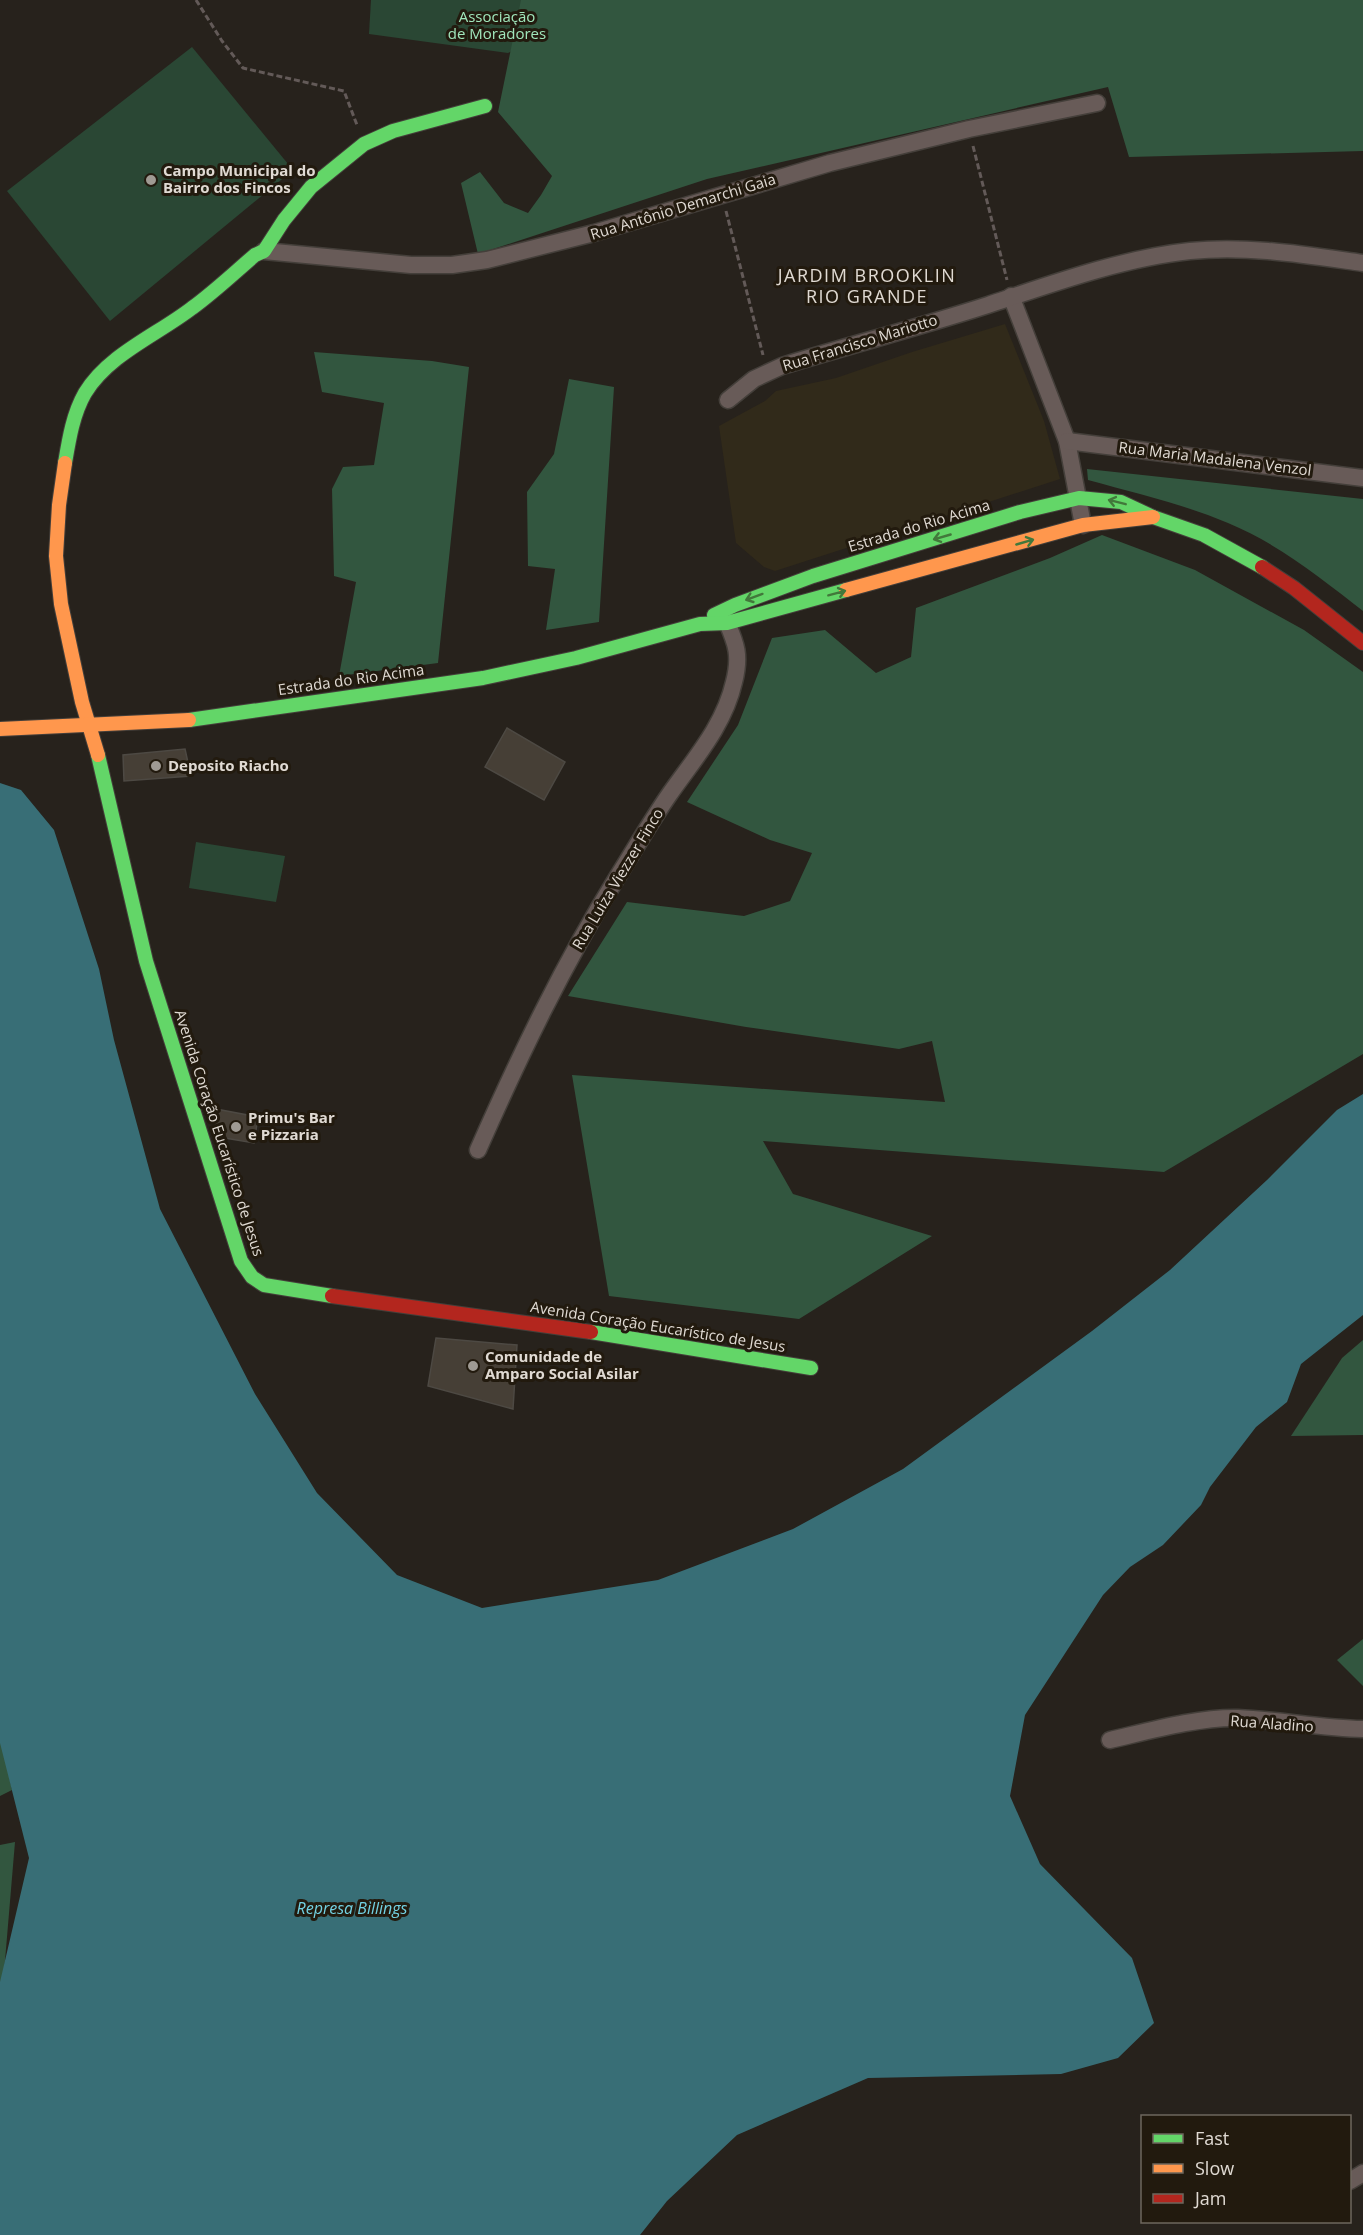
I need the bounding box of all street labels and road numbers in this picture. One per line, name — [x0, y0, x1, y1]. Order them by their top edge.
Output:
street label: Rua Antônio Demarchi Gaia — [588, 168, 778, 244]
street label: Rua Francisco Mariotto — [780, 309, 940, 375]
street label: Rua Maria Madalena Venzol — [1118, 436, 1313, 480]
street label: Estrada do Rio Acima — [845, 494, 992, 556]
street label: Estrada do Rio Acima — [276, 659, 425, 699]
street label: Rua Luiza Viezzer Finco — [567, 804, 667, 953]
street label: Avenida Coração Eucarístico de Jesus — [171, 1007, 269, 1258]
street label: Avenida Coração Eucarístico de Jesus — [529, 1296, 787, 1356]
street label: Rua Aladino — [1230, 1710, 1314, 1736]

